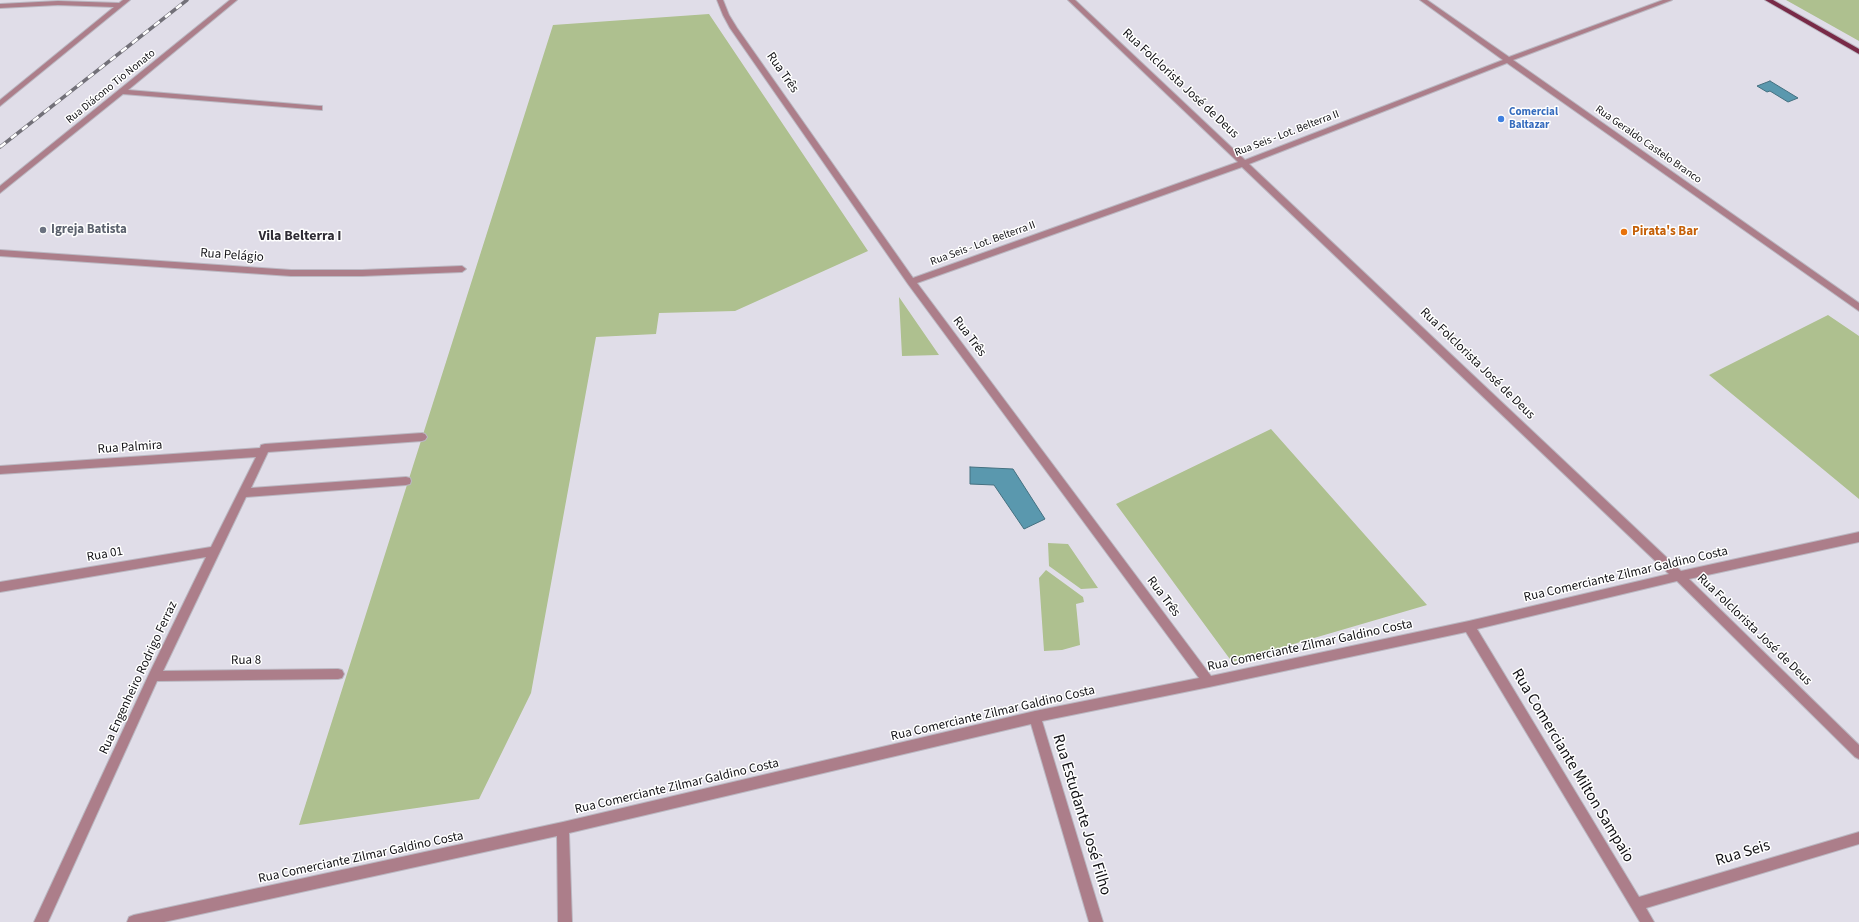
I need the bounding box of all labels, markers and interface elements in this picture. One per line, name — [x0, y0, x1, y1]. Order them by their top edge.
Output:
street label: Rua Folclorista José de Deus — [1118, 26, 1242, 142]
street label: Rua Diácono Tio Nonato — [64, 47, 158, 127]
street label: Rua Três — [762, 50, 802, 96]
street label: Rua Geraldo Castelo Branco — [1592, 103, 1704, 187]
place label: Comercial Baltazar — [1509, 106, 1558, 132]
street label: Rua Seis - Lot. Belterra II — [1233, 108, 1341, 160]
marker: Comercial Baltazar — [1496, 114, 1506, 124]
street label: Rua Seis - Lot. Belterra II — [929, 219, 1037, 269]
place label: Igreja Batista — [51, 222, 127, 238]
place label: Pirata's Bar — [1632, 224, 1698, 240]
marker: Igreja Batista — [38, 225, 48, 235]
marker: Pirata's Bar — [1619, 227, 1629, 237]
district label: Vila Belterra I — [258, 229, 342, 245]
street label: Rua Pelágio — [200, 246, 264, 266]
street label: Rua Folclorista José de Deus — [1416, 305, 1538, 423]
street label: Rua Três — [949, 314, 989, 360]
street label: Rua Palmira — [97, 438, 163, 458]
street label: Rua 01 — [86, 544, 124, 566]
street label: Rua Comerciante Zilmar Galdino Costa — [1522, 544, 1730, 606]
street label: Rua Folclorista José de Deus — [1693, 571, 1815, 689]
street label: Rua Três — [1143, 574, 1183, 620]
street label: Rua Engenheiro Rodrigo Ferraz — [97, 599, 181, 757]
street label: Rua Comerciante Zilmar Galdino Costa — [1206, 617, 1414, 675]
street label: Rua 8 — [231, 653, 261, 669]
street label: Rua Comerciante Milton Sampaio — [1506, 666, 1638, 866]
street label: Rua Comerciante Zilmar Galdino Costa — [889, 683, 1097, 745]
street label: Rua Estudante José Filho — [1047, 732, 1115, 898]
street label: Rua Comerciante Zilmar Galdino Costa — [573, 756, 781, 818]
street label: Rua Comerciante Zilmar Galdino Costa — [257, 829, 465, 887]
street label: Rua Seis — [1713, 837, 1773, 871]

